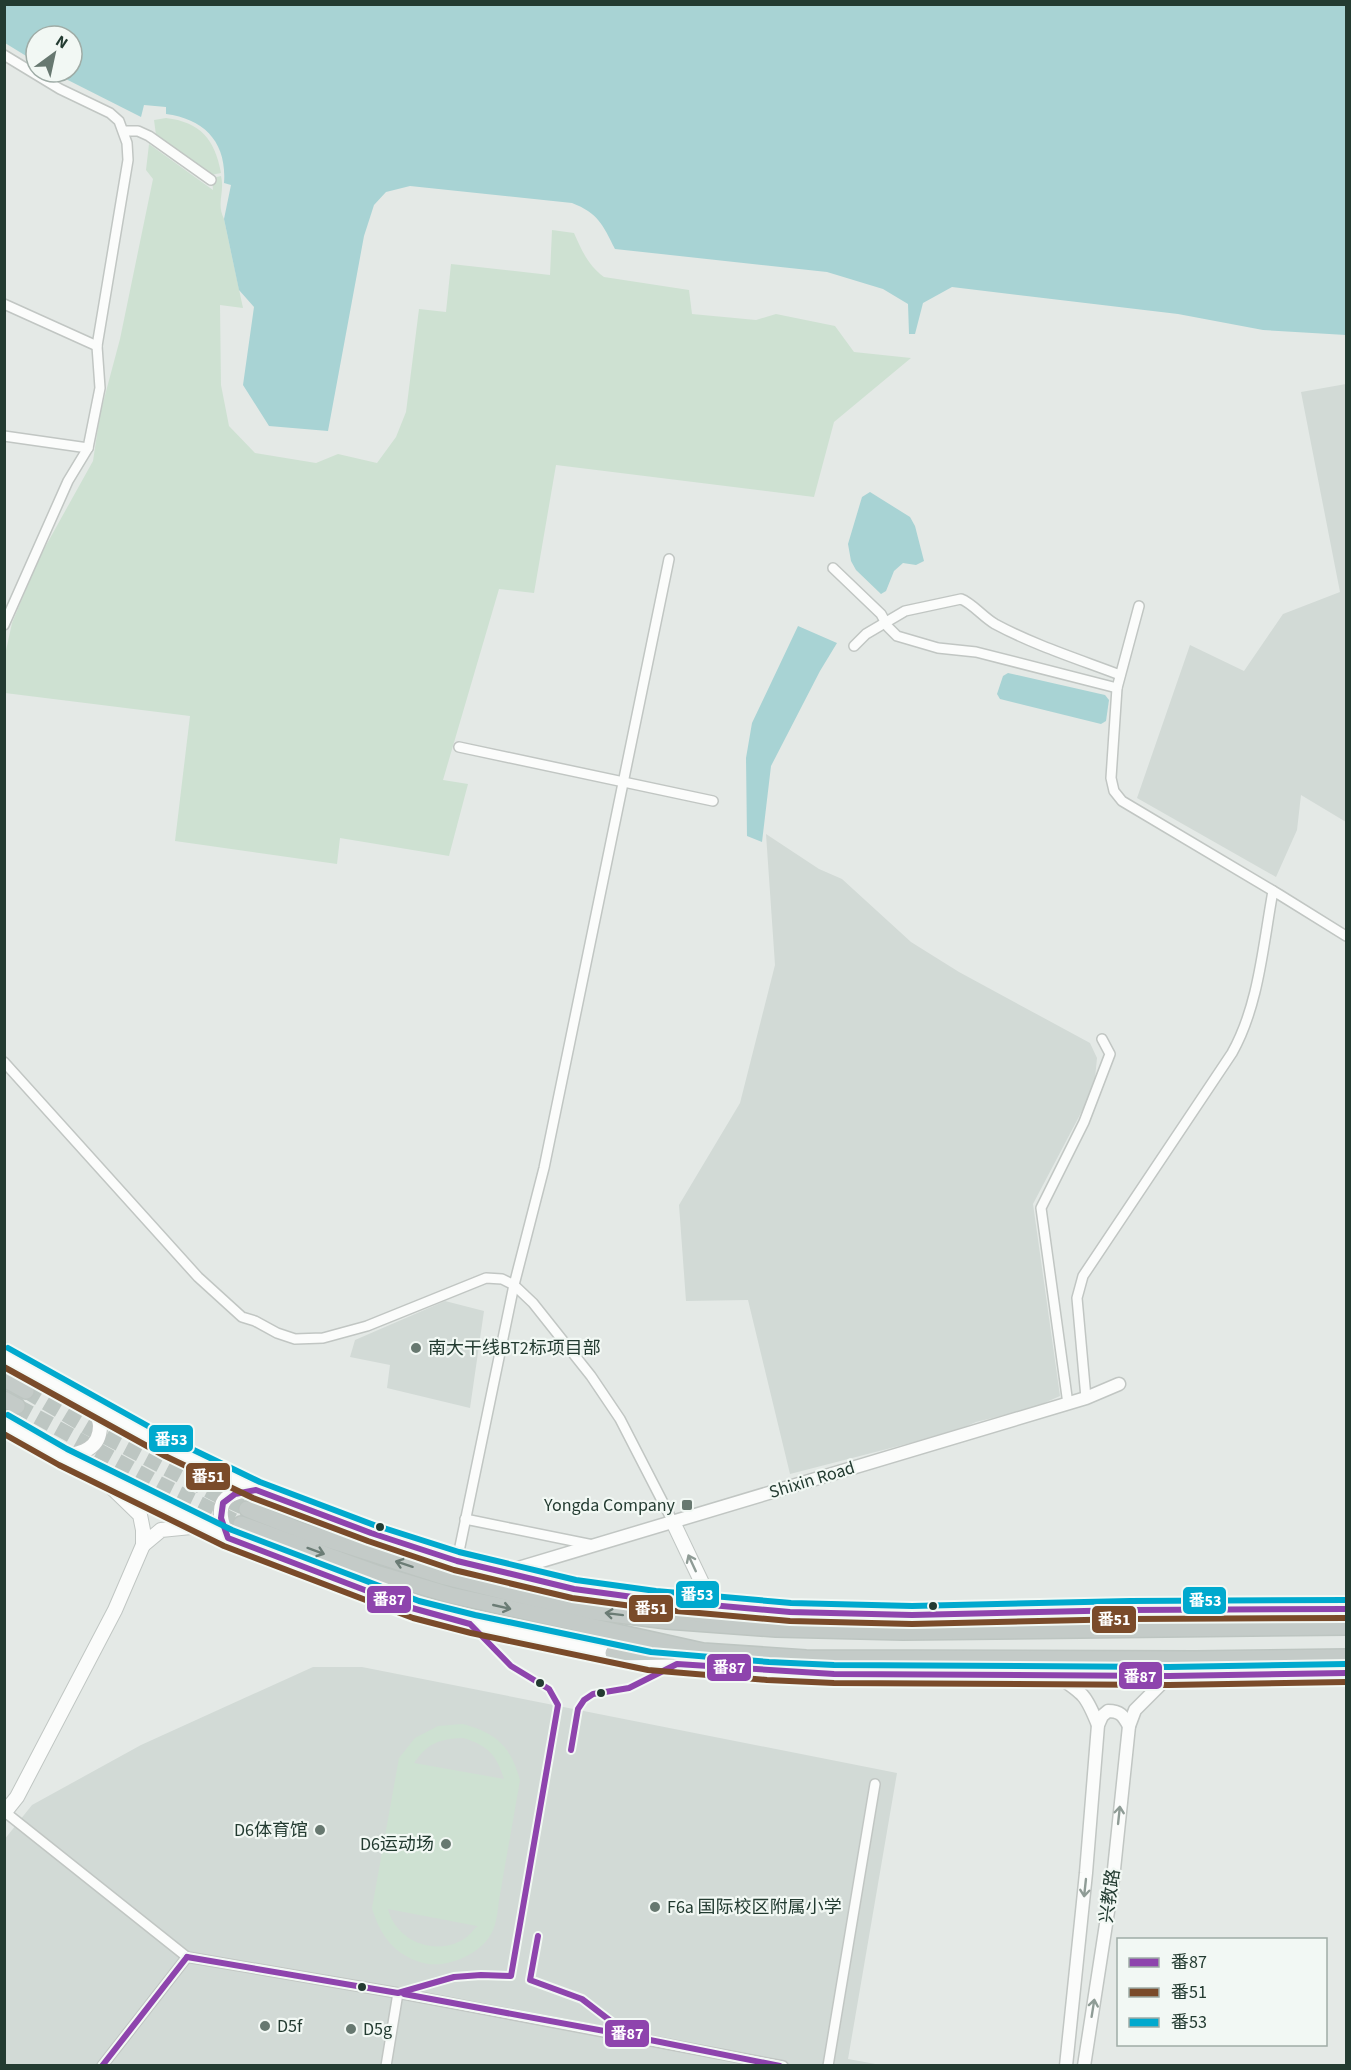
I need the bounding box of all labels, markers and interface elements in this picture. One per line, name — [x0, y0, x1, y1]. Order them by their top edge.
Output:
north arrow — [24, 24, 84, 84]
text: N — [51, 30, 72, 54]
place label: 南大干线BT2标项目部 — [428, 1336, 601, 1361]
marker: 南大干线BT2标项目部 — [409, 1341, 423, 1355]
line badge: 番53 — [148, 1424, 194, 1453]
text: 番53 — [155, 1429, 187, 1451]
street label: Shixin Road — [766, 1455, 858, 1505]
line badge: 番51 — [185, 1462, 231, 1491]
text: 番51 — [192, 1466, 224, 1488]
place label: Yongda Company — [543, 1493, 676, 1518]
marker: Yongda Company — [680, 1498, 694, 1512]
unlabelled marker — [374, 1521, 386, 1533]
one-way arrow — [306, 1546, 325, 1557]
one-way arrow — [686, 1554, 698, 1572]
one-way arrow — [395, 1558, 414, 1569]
line badge: 番53 — [675, 1580, 720, 1609]
text: 番53 — [681, 1584, 713, 1606]
line badge: 番87 — [366, 1585, 412, 1614]
line badge: 番53 — [1182, 1586, 1227, 1615]
text: 番87 — [373, 1589, 405, 1611]
text: 番53 — [1189, 1590, 1221, 1612]
line badge: 番51 — [628, 1594, 674, 1623]
text: 番51 — [635, 1598, 667, 1620]
unlabelled marker — [927, 1600, 939, 1612]
one-way arrow — [492, 1602, 511, 1613]
line badge: 番51 — [1091, 1605, 1137, 1634]
one-way arrow — [605, 1608, 625, 1619]
text: 番51 — [1098, 1609, 1130, 1631]
line badge: 番87 — [706, 1653, 752, 1682]
text: 番87 — [713, 1657, 745, 1679]
line badge: 番87 — [1118, 1661, 1163, 1690]
text: 番87 — [1124, 1666, 1156, 1688]
unlabelled marker — [534, 1677, 546, 1689]
unlabelled marker — [595, 1687, 607, 1699]
one-way arrow — [1114, 1805, 1125, 1825]
place label: D6体育馆 — [234, 1818, 308, 1843]
marker: D6体育馆 — [313, 1823, 327, 1837]
place label: D6运动场 — [360, 1832, 434, 1857]
marker: D6运动场 — [439, 1837, 453, 1851]
street label: 兴教路 — [1094, 1868, 1126, 1924]
one-way arrow — [1079, 1878, 1090, 1898]
place label: F6a 国际校区附属小学 — [667, 1895, 842, 1920]
marker: F6a 国际校区附属小学 — [648, 1900, 662, 1914]
legend — [1117, 1938, 1327, 2046]
text: 番87 — [1171, 1950, 1207, 1975]
text: 番51 — [1171, 1980, 1207, 2005]
unlabelled marker — [356, 1981, 368, 1993]
one-way arrow — [1087, 1998, 1098, 2018]
text: 番53 — [1171, 2010, 1207, 2035]
place label: D5f — [277, 2014, 303, 2039]
place label: D5g — [363, 2017, 392, 2042]
marker: D5f — [258, 2019, 272, 2033]
line badge: 番87 — [604, 2019, 650, 2048]
marker: D5g — [344, 2022, 358, 2036]
text: 番87 — [611, 2023, 643, 2045]

